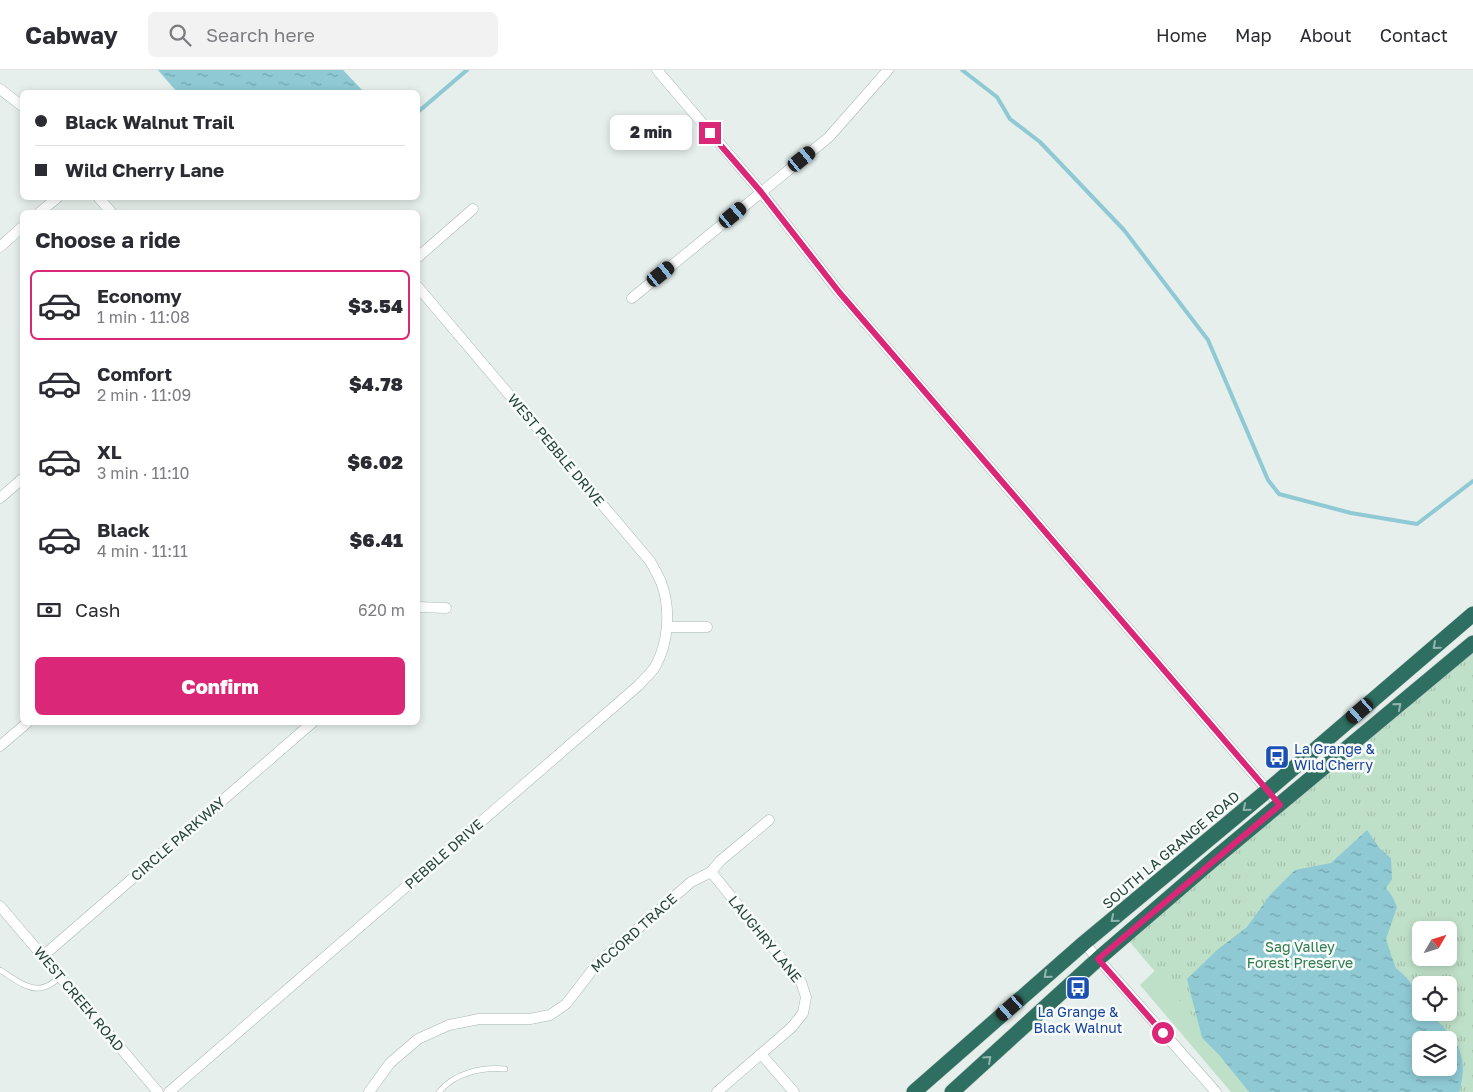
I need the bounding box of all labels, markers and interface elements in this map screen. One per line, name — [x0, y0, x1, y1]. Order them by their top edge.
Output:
search box — [148, 12, 498, 57]
text: Cabway — [25, 20, 118, 49]
icon: search — [166, 21, 194, 49]
text: Search here — [206, 23, 315, 46]
text: Home — [1156, 24, 1207, 46]
text: Map — [1235, 24, 1272, 46]
text: About — [1300, 24, 1352, 46]
text: Contact — [1380, 24, 1448, 46]
text: Black Walnut Trail — [65, 110, 234, 133]
callout: 2 min — [610, 116, 692, 150]
text: 2 min — [630, 122, 672, 142]
route end — [699, 122, 721, 144]
car — [785, 144, 818, 174]
text: Wild Cherry Lane — [65, 158, 224, 181]
car — [716, 200, 749, 230]
text: Choose a ride — [35, 226, 181, 253]
car — [644, 259, 677, 289]
icon: car — [37, 283, 82, 328]
text: Economy — [97, 284, 182, 307]
text: $3.54 — [348, 294, 403, 317]
text: 1 min · 11:08 — [97, 307, 190, 327]
icon: car — [37, 361, 82, 406]
text: Comfort — [97, 362, 172, 385]
text: $4.78 — [349, 372, 403, 395]
text: 2 min · 11:09 — [97, 385, 191, 405]
street label: WEST PEBBLE DRIVE — [505, 390, 608, 509]
icon: car — [37, 439, 82, 484]
text: XL — [97, 440, 122, 463]
text: $6.02 — [347, 450, 403, 473]
text: 3 min · 11:10 — [97, 463, 189, 483]
icon: car — [37, 517, 82, 562]
text: Black — [97, 518, 150, 541]
text: $6.41 — [350, 528, 403, 551]
text: 4 min · 11:11 — [97, 541, 188, 561]
icon: cash — [35, 596, 63, 624]
text: Cash — [75, 598, 120, 621]
text: 620 m — [358, 600, 405, 620]
one-way arrow — [1433, 640, 1442, 648]
button: Confirm — [35, 657, 405, 715]
car — [1343, 695, 1376, 727]
one-way arrow — [1392, 703, 1401, 712]
place label: La Grange & Wild Cherry — [1294, 740, 1375, 773]
bus stop icon: La Grange & Wild Cherry — [1264, 744, 1290, 770]
street label: SOUTH LA GRANGE ROAD — [1099, 787, 1243, 912]
street label: CIRCLE PARKWAY — [127, 793, 228, 884]
one-way arrow — [1243, 803, 1252, 812]
street label: PEBBLE DRIVE — [401, 815, 486, 892]
street label: MCCORD TRACE — [587, 890, 680, 976]
street label: LAUGHRY LANE — [725, 892, 806, 985]
one-way arrow — [1111, 913, 1120, 921]
north arrow — [1412, 921, 1458, 966]
map controls — [1412, 921, 1457, 1076]
park label: Sag Valley Forest Preserve — [1247, 938, 1353, 971]
street label: WEST CREEK ROAD — [31, 943, 128, 1054]
one-way arrow — [1044, 970, 1053, 979]
bus stop icon: La Grange & Black Walnut — [1065, 975, 1091, 1001]
button: locate — [1412, 976, 1457, 1021]
car — [993, 992, 1026, 1024]
place label: La Grange & Black Walnut — [1034, 1003, 1122, 1036]
route start — [1152, 1022, 1174, 1044]
button: layers — [1412, 1031, 1457, 1076]
one-way arrow — [982, 1056, 991, 1065]

